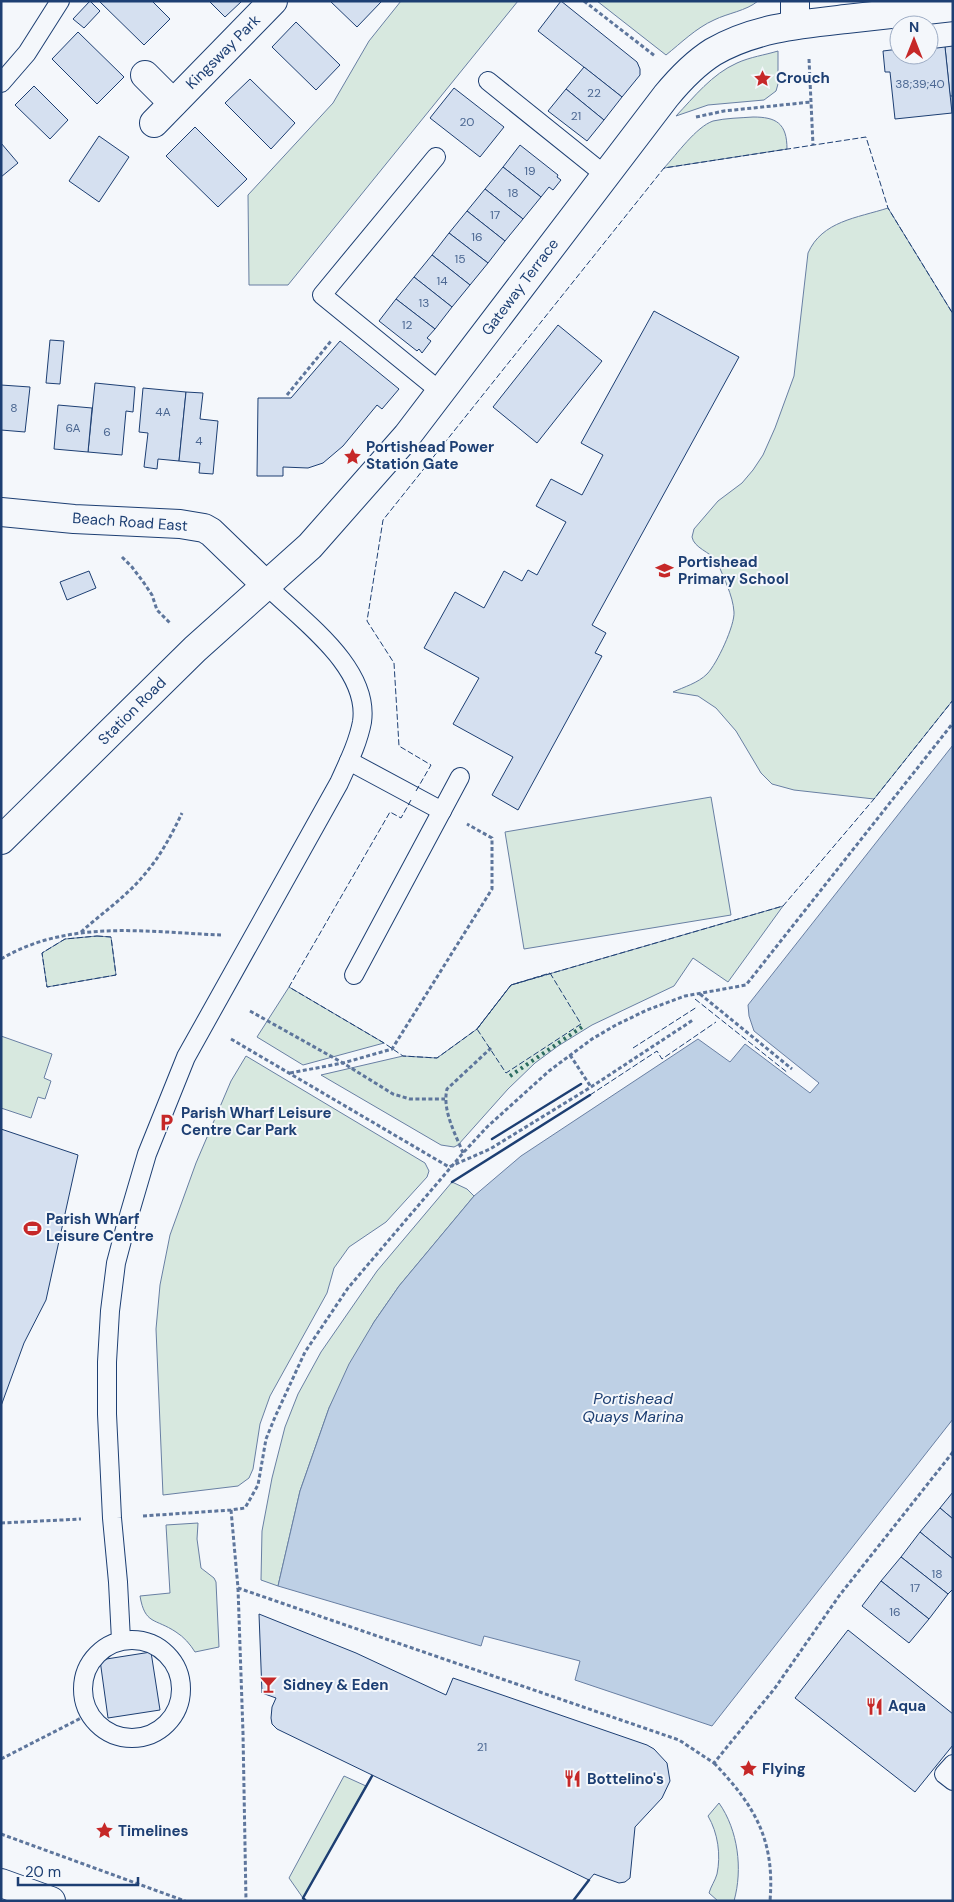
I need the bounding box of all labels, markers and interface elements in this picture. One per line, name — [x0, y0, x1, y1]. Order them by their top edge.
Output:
street label: Kingsway Park — [181, 10, 265, 94]
north arrow — [889, 15, 939, 65]
text: N — [909, 18, 919, 36]
place icon: Crouch — [752, 68, 772, 88]
place label: Crouch — [776, 68, 830, 88]
house number: 38;39;40 — [895, 76, 945, 92]
house number: 22 — [587, 85, 601, 101]
house number: 21 — [571, 108, 581, 124]
house number: 20 — [459, 114, 475, 130]
house number: 19 — [524, 163, 536, 179]
house number: 18 — [507, 185, 519, 201]
house number: 17 — [490, 207, 500, 223]
house number: 16 — [471, 229, 483, 245]
street label: Gateway Terrace — [477, 234, 563, 340]
house number: 15 — [454, 251, 466, 267]
house number: 14 — [436, 273, 448, 289]
house number: 13 — [419, 295, 429, 311]
house number: 12 — [402, 317, 412, 333]
house number: 8 — [10, 400, 18, 416]
house number: 4A — [155, 404, 171, 420]
house number: 6A — [65, 420, 81, 436]
house number: 6 — [103, 424, 111, 440]
house number: 4 — [195, 433, 203, 449]
place label: Portishead Power Station Gate — [366, 437, 494, 474]
place icon: Portishead Power Station Gate — [342, 446, 362, 466]
street label: Beach Road East — [72, 508, 188, 536]
place label: Portishead Primary School — [678, 552, 789, 589]
school or university icon: Portishead Primary School — [654, 561, 674, 581]
street label: Station Road — [94, 673, 170, 749]
place label: Parish Wharf Leisure Centre Car Park — [181, 1103, 332, 1140]
parking icon: Parish Wharf Leisure Centre Car Park — [157, 1112, 177, 1132]
place label: Parish Wharf Leisure Centre — [46, 1209, 154, 1246]
sports icon: Parish Wharf Leisure Centre — [22, 1218, 42, 1238]
water label: Portishead Quays Marina — [582, 1388, 684, 1427]
house number: 18 — [931, 1566, 943, 1582]
house number: 17 — [910, 1580, 920, 1596]
house number: 16 — [889, 1604, 901, 1620]
bar icon: Sidney & Eden — [259, 1675, 279, 1695]
place label: Sidney & Eden — [283, 1675, 389, 1695]
restaurant icon: Aqua — [864, 1696, 884, 1716]
place label: Aqua — [888, 1696, 926, 1716]
house number: 21 — [477, 1739, 487, 1755]
place icon: Flying — [738, 1759, 758, 1779]
place label: Flying — [762, 1759, 806, 1779]
restaurant icon: Bottelino's — [563, 1769, 583, 1789]
place label: Bottelino's — [587, 1769, 664, 1789]
place icon: Timelines — [94, 1821, 114, 1841]
place label: Timelines — [118, 1821, 189, 1841]
scale bar — [18, 1854, 138, 1886]
text: 20 m — [25, 1862, 61, 1882]

